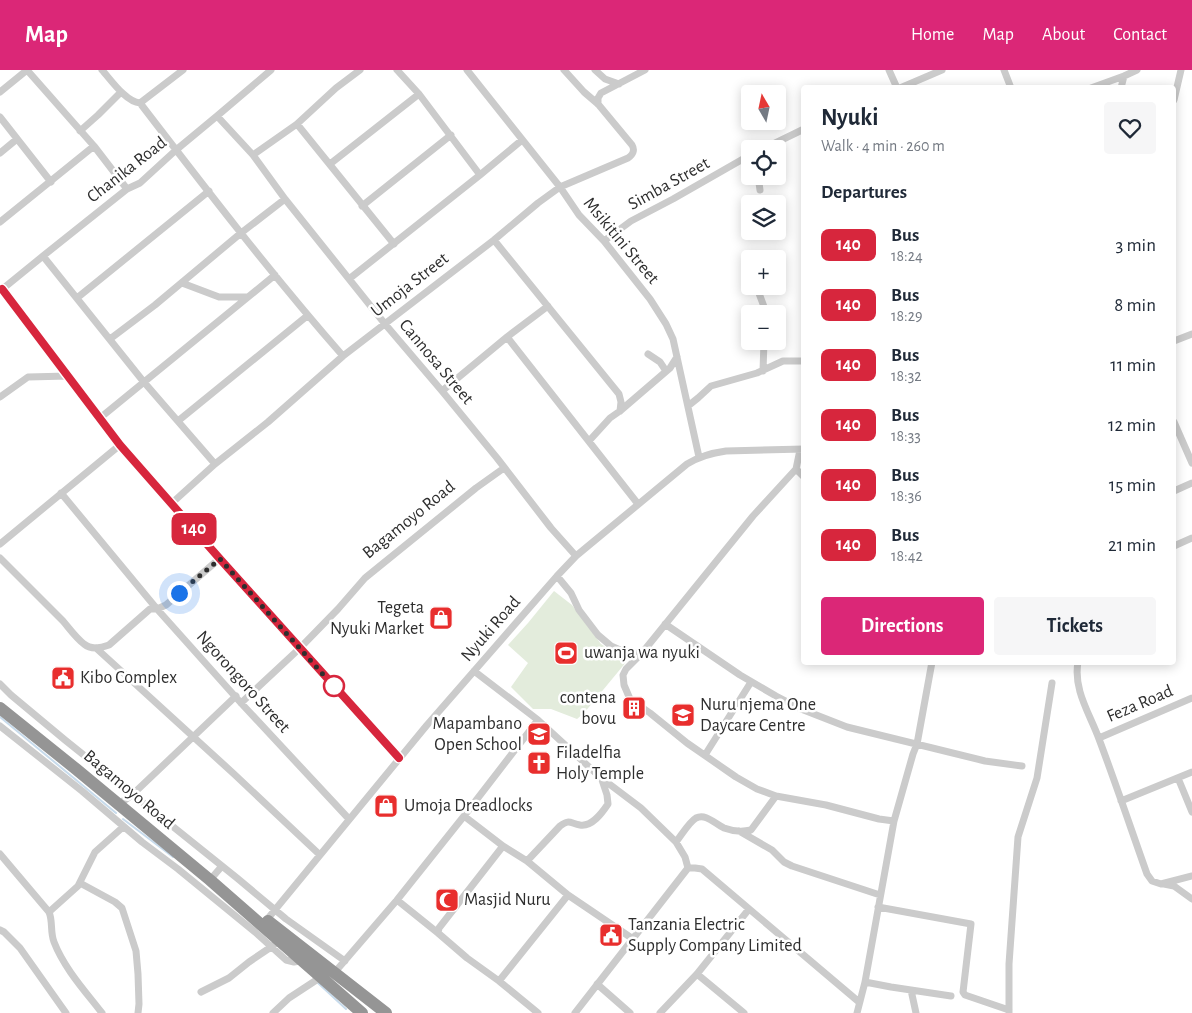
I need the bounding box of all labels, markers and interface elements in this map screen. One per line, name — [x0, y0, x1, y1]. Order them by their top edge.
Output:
text: Map — [25, 23, 68, 47]
text: Home — [911, 26, 954, 44]
text: Map — [982, 26, 1014, 44]
text: About — [1042, 26, 1085, 44]
text: Contact — [1113, 26, 1167, 44]
north arrow — [741, 85, 786, 130]
map controls — [741, 85, 786, 350]
button: heart — [1104, 102, 1156, 154]
text: Nyuki — [821, 106, 878, 130]
street label: Chanika Road — [84, 134, 170, 206]
text: Walk · 4 min · 260 m — [821, 138, 945, 154]
button: locate — [741, 140, 786, 185]
street label: Simba Street — [625, 154, 713, 214]
text: Departures — [821, 183, 907, 202]
street label: Msikitini Street — [580, 194, 662, 288]
button: layers — [741, 195, 786, 240]
text: Bus — [891, 226, 919, 245]
text: 140 — [836, 236, 861, 254]
text: 3 min — [1115, 236, 1156, 255]
text: 18:24 — [891, 248, 923, 264]
street label: Umoja Street — [368, 249, 452, 321]
button: + — [741, 250, 786, 295]
text: Bus — [891, 286, 919, 305]
text: 140 — [836, 296, 861, 314]
text: 8 min — [1114, 296, 1156, 315]
button: − — [741, 305, 786, 350]
text: 18:29 — [891, 308, 923, 324]
street label: Cannosa Street — [395, 316, 477, 408]
text: Bus — [891, 346, 919, 365]
text: 140 — [836, 356, 861, 374]
text: 11 min — [1110, 356, 1156, 375]
text: 18:32 — [891, 368, 922, 384]
text: Bus — [891, 406, 919, 425]
text: 140 — [836, 416, 861, 434]
text: 12 min — [1108, 416, 1156, 435]
text: 18:33 — [891, 428, 921, 444]
text: Bus — [891, 466, 919, 485]
text: 140 — [836, 476, 861, 494]
text: 15 min — [1109, 476, 1156, 495]
street label: Bagamoyo Road — [360, 478, 458, 562]
text: 18:36 — [891, 488, 922, 504]
line badge: 140 — [165, 513, 223, 545]
text: 140 — [182, 520, 206, 538]
text: Bus — [891, 526, 919, 545]
text: 140 — [836, 536, 861, 554]
text: 21 min — [1108, 536, 1156, 555]
text: 18:42 — [891, 548, 923, 564]
your location — [167, 581, 192, 606]
street label: Nyuki Road — [458, 593, 524, 665]
button: Directions — [821, 597, 984, 655]
button: Tickets — [994, 597, 1156, 655]
place label: Tegeta Nyuki Market — [330, 599, 424, 638]
shop icon: Tegeta Nyuki Market — [428, 605, 454, 631]
street label: Ngorongoro Street — [193, 628, 293, 737]
sports icon: uwanja wa nyuki — [553, 640, 579, 666]
place label: uwanja wa nyuki — [584, 644, 700, 662]
public building icon: Kibo Complex — [50, 665, 76, 691]
place label: Kibo Complex — [80, 669, 177, 687]
unlabelled marker — [323, 675, 345, 697]
street label: Feza Road — [1104, 682, 1176, 726]
place label: contena bovu — [560, 689, 616, 728]
building icon: contena bovu — [621, 695, 647, 721]
place label: Nuru njema One Daycare Centre — [700, 696, 816, 735]
school or university icon: Nuru njema One Daycare Centre — [670, 702, 696, 728]
place label: Mapambano Open School — [432, 715, 522, 754]
school or university icon: Mapambano Open School — [526, 721, 552, 747]
place label: Filadelfia Holy Temple — [556, 744, 644, 783]
street label: Bagamoyo Road — [80, 747, 178, 833]
church icon: Filadelfia Holy Temple — [526, 750, 552, 776]
shop icon: Umoja Dreadlocks — [373, 793, 399, 819]
place label: Umoja Dreadlocks — [404, 797, 533, 815]
mosque icon: Masjid Nuru — [434, 887, 460, 913]
place label: Masjid Nuru — [464, 891, 551, 909]
place label: Tanzania Electric Supply Company Limited — [628, 916, 802, 955]
public building icon: Tanzania Electric Supply Company Limited — [598, 922, 624, 948]

